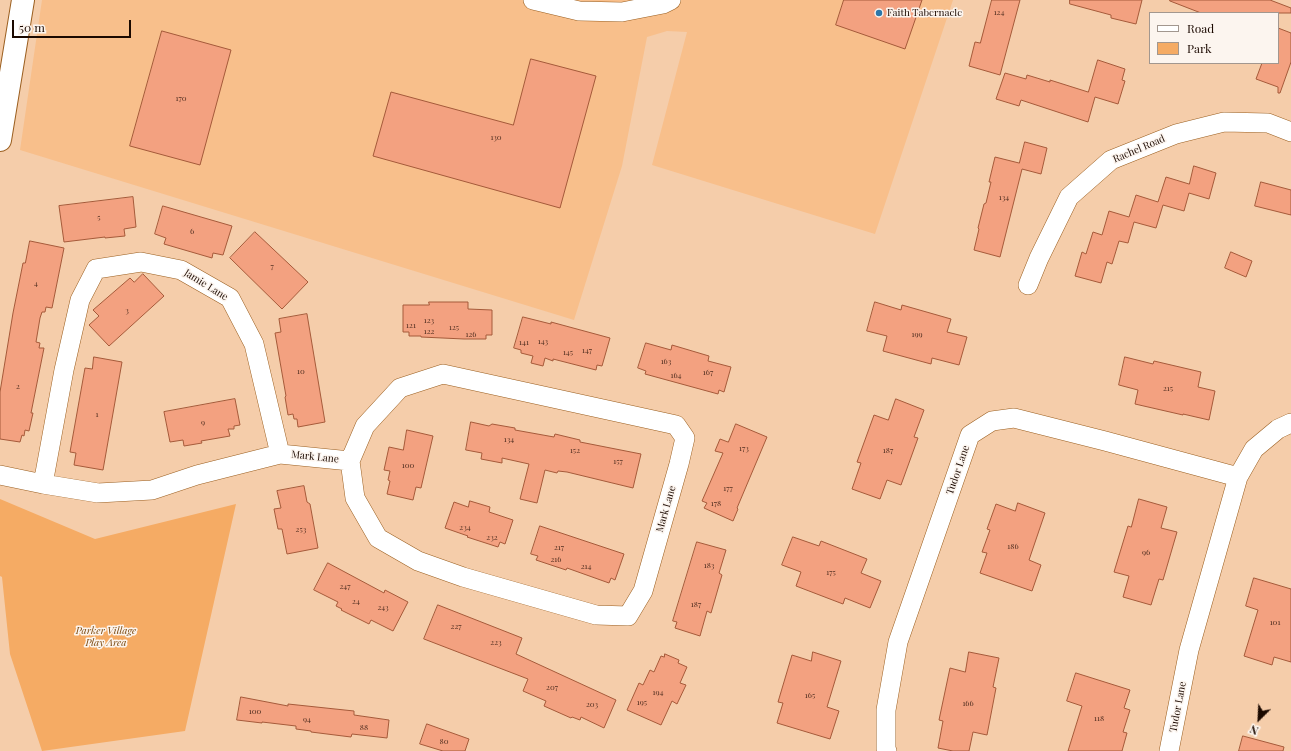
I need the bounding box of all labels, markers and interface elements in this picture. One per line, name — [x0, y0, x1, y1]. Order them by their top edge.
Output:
place label: Faith Tabernacle — [887, 7, 962, 19]
house number: 124 — [994, 7, 1004, 17]
marker: Faith Tabernacle — [874, 8, 884, 18]
scale bar — [14, 12, 133, 38]
legend — [1149, 12, 1279, 64]
text: 50 m — [19, 19, 45, 35]
text: Road — [1187, 20, 1214, 36]
text: Park — [1187, 40, 1212, 56]
house number: 170 — [175, 93, 187, 103]
house number: 130 — [490, 132, 502, 142]
street label: Rachel Road — [1111, 133, 1167, 165]
house number: 134 — [999, 192, 1009, 202]
house number: 5 — [97, 212, 101, 222]
house number: 6 — [190, 226, 194, 236]
house number: 7 — [270, 261, 274, 271]
street label: Jamie Lane — [182, 267, 230, 303]
house number: 4 — [34, 278, 38, 288]
house number: 3 — [125, 305, 129, 315]
house number: 123 — [424, 315, 434, 325]
house number: 121 — [406, 320, 416, 330]
house number: 125 — [449, 322, 459, 332]
house number: 122 — [424, 326, 434, 336]
house number: 126 — [466, 329, 476, 339]
house number: 199 — [911, 329, 923, 339]
house number: 143 — [538, 336, 548, 346]
house number: 141 — [519, 337, 529, 347]
house number: 147 — [582, 345, 592, 355]
house number: 145 — [563, 347, 573, 357]
house number: 163 — [661, 356, 671, 366]
house number: 10 — [297, 366, 305, 376]
house number: 167 — [703, 367, 713, 377]
house number: 164 — [670, 370, 682, 380]
house number: 2 — [16, 381, 20, 391]
house number: 215 — [1163, 383, 1173, 393]
house number: 1 — [96, 409, 98, 419]
house number: 9 — [201, 417, 205, 427]
house number: 134 — [504, 434, 514, 444]
house number: 173 — [739, 443, 749, 453]
street label: Tudor Lane — [944, 444, 972, 496]
house number: 152 — [570, 445, 580, 455]
house number: 187 — [883, 445, 893, 455]
street label: Mark Lane — [291, 449, 339, 465]
house number: 157 — [613, 456, 623, 466]
house number: 100 — [402, 460, 414, 470]
house number: 177 — [723, 483, 733, 493]
street label: Mark Lane — [654, 484, 678, 534]
house number: 178 — [711, 498, 721, 508]
house number: 234 — [459, 522, 471, 532]
house number: 253 — [296, 524, 306, 534]
house number: 232 — [486, 532, 498, 542]
house number: 186 — [1007, 541, 1019, 551]
house number: 217 — [554, 542, 564, 552]
house number: 96 — [1142, 547, 1150, 557]
house number: 216 — [551, 554, 561, 564]
house number: 183 — [704, 560, 714, 570]
house number: 214 — [581, 561, 591, 571]
house number: 175 — [826, 567, 836, 577]
house number: 247 — [340, 581, 350, 591]
house number: 24 — [352, 596, 360, 606]
house number: 187 — [691, 599, 701, 609]
house number: 243 — [377, 602, 389, 612]
house number: 101 — [1270, 617, 1280, 627]
house number: 227 — [451, 621, 461, 631]
park label: Parker Village Play Area — [76, 625, 136, 648]
house number: 223 — [490, 637, 502, 647]
street label: Tudor Lane — [1167, 681, 1189, 733]
house number: 207 — [546, 682, 558, 692]
house number: 194 — [653, 687, 663, 697]
house number: 165 — [805, 690, 815, 700]
house number: 195 — [637, 697, 647, 707]
house number: 166 — [962, 698, 974, 708]
house number: 203 — [586, 699, 598, 709]
north arrow — [1239, 699, 1279, 739]
house number: 100 — [249, 706, 261, 716]
house number: 118 — [1094, 713, 1104, 723]
house number: 94 — [303, 714, 311, 724]
house number: 88 — [360, 722, 368, 732]
text: N — [1247, 722, 1261, 739]
house number: 80 — [440, 736, 448, 746]

